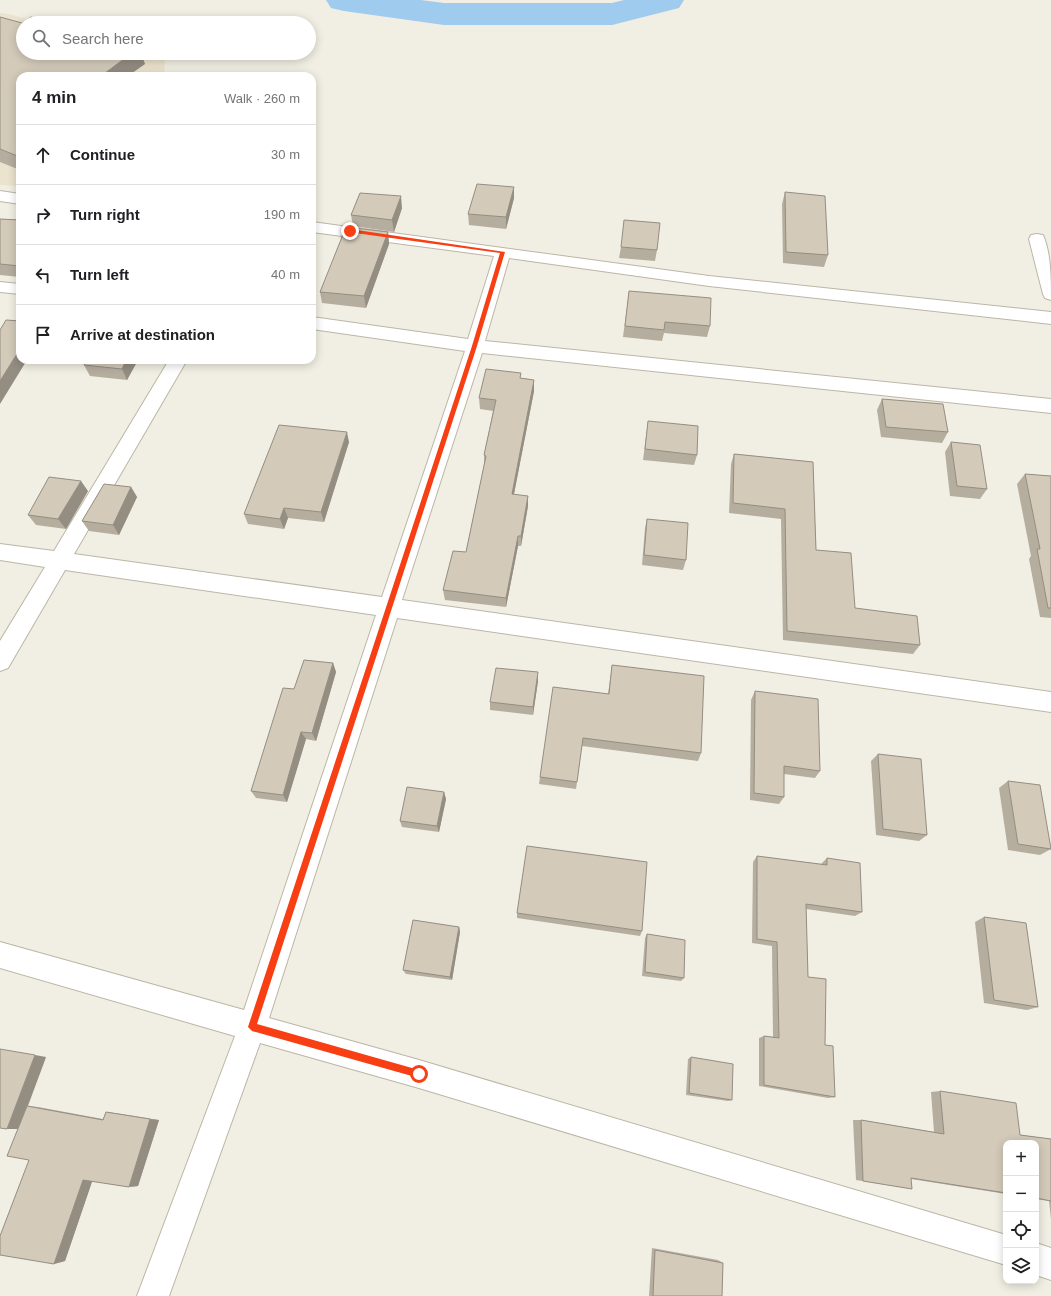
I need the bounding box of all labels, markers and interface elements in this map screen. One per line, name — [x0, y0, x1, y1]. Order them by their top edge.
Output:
search box — [16, 16, 316, 60]
icon: search — [30, 27, 52, 49]
text: Search here — [62, 30, 144, 47]
text: 4 min — [32, 88, 76, 107]
text: Walk · 260 m — [224, 91, 300, 106]
icon: ahead — [32, 144, 54, 166]
text: Continue — [70, 146, 135, 163]
text: 30 m — [271, 147, 300, 162]
icon: right — [32, 204, 54, 226]
text: Turn right — [70, 206, 140, 223]
text: 190 m — [264, 207, 300, 222]
route end — [341, 222, 359, 240]
icon: left — [32, 264, 54, 286]
text: Turn left — [70, 266, 129, 283]
text: 40 m — [271, 267, 300, 282]
icon: arrive — [32, 324, 54, 346]
text: Arrive at destination — [70, 326, 215, 343]
route start — [410, 1065, 428, 1083]
map controls — [1003, 1140, 1039, 1284]
button: + — [1003, 1140, 1039, 1176]
button: − — [1003, 1176, 1039, 1212]
button: locate — [1003, 1212, 1039, 1248]
button: layers — [1003, 1248, 1039, 1284]

